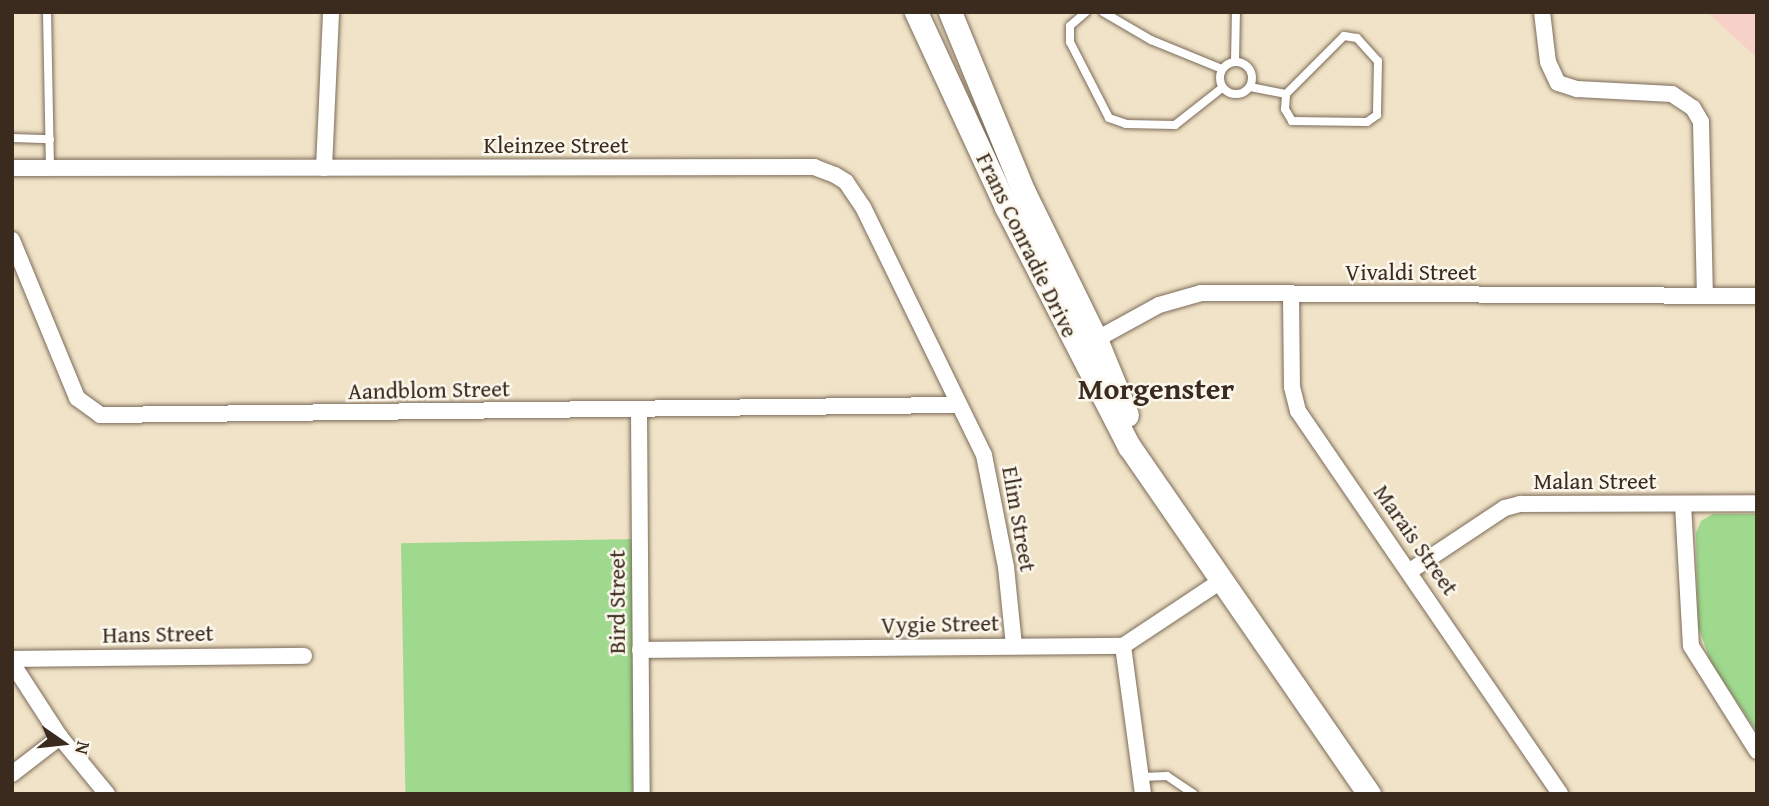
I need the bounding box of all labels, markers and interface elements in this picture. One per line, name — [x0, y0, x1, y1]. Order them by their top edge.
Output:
street label: Kleinzee Street — [483, 131, 629, 159]
street label: Frans Conradie Drive — [970, 148, 1084, 342]
street label: Vivaldi Street — [1345, 258, 1477, 286]
district label: Morgenster — [1078, 370, 1234, 406]
street label: Aandblom Street — [348, 375, 510, 405]
street label: Elim Street — [996, 464, 1042, 574]
street label: Malan Street — [1533, 467, 1657, 495]
street label: Marais Street — [1368, 479, 1464, 601]
street label: Bird Street — [603, 550, 631, 654]
street label: Vygie Street — [881, 609, 999, 639]
street label: Hans Street — [102, 619, 214, 649]
north arrow — [28, 708, 98, 778]
text: N — [68, 739, 98, 758]

